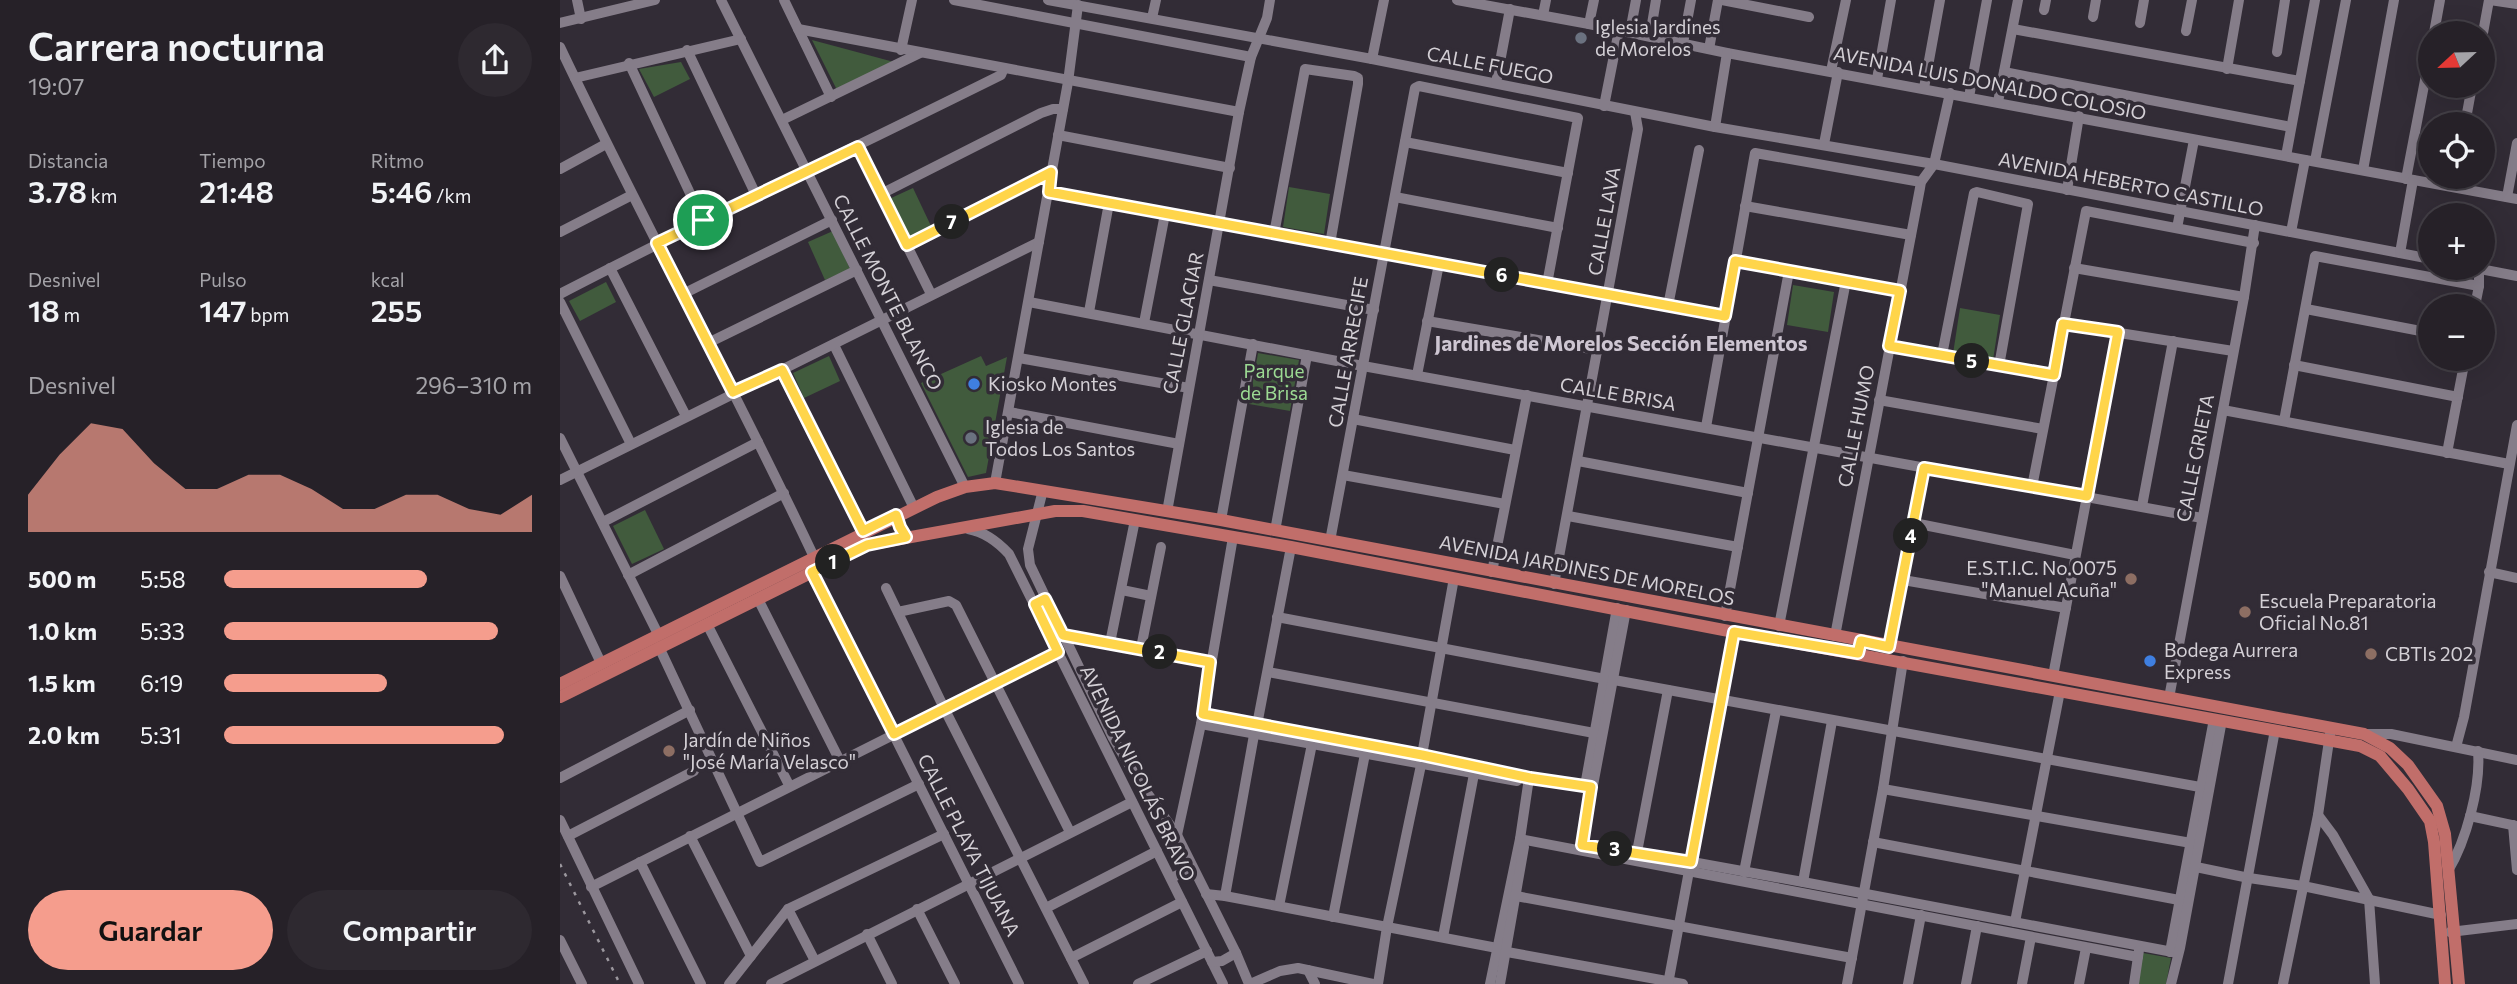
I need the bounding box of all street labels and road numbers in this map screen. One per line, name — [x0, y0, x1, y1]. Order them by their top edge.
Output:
street label: CALLE FUEGO — [1425, 41, 1555, 88]
street label: AVENIDA LUIS DONALDO COLOSIO — [1832, 41, 2148, 124]
street label: AVENIDA HEBERTO CASTILLO — [1997, 147, 2266, 221]
street label: CALLE LAVA — [1583, 165, 1624, 277]
street label: CALLE MONTE BLANCO — [829, 190, 948, 394]
street label: CALLE GLACIAR — [1157, 250, 1208, 396]
street label: CALLE ARRECIFE — [1323, 275, 1372, 429]
street label: CALLE HUMO — [1832, 363, 1879, 489]
street label: CALLE BRISA — [1558, 372, 1678, 415]
street label: CALLE GRIETA — [2171, 392, 2218, 524]
street label: AVENIDA JARDINES DE MORELOS — [1437, 530, 1737, 609]
street label: AVENIDA NICOLÁS BRAVO — [1076, 661, 1201, 885]
street label: CALLE PLAYA TIJUANA — [913, 750, 1025, 940]

